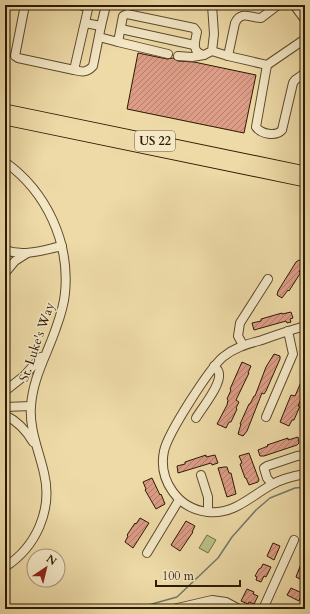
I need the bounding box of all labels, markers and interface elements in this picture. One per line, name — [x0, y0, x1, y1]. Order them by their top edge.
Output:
road number: US 22 — [135, 131, 175, 151]
street label: St. Luke's Way — [15, 300, 59, 384]
north arrow — [26, 548, 66, 588]
text: N — [43, 551, 60, 569]
scale bar — [156, 562, 240, 588]
text: 100 m — [162, 568, 195, 584]

